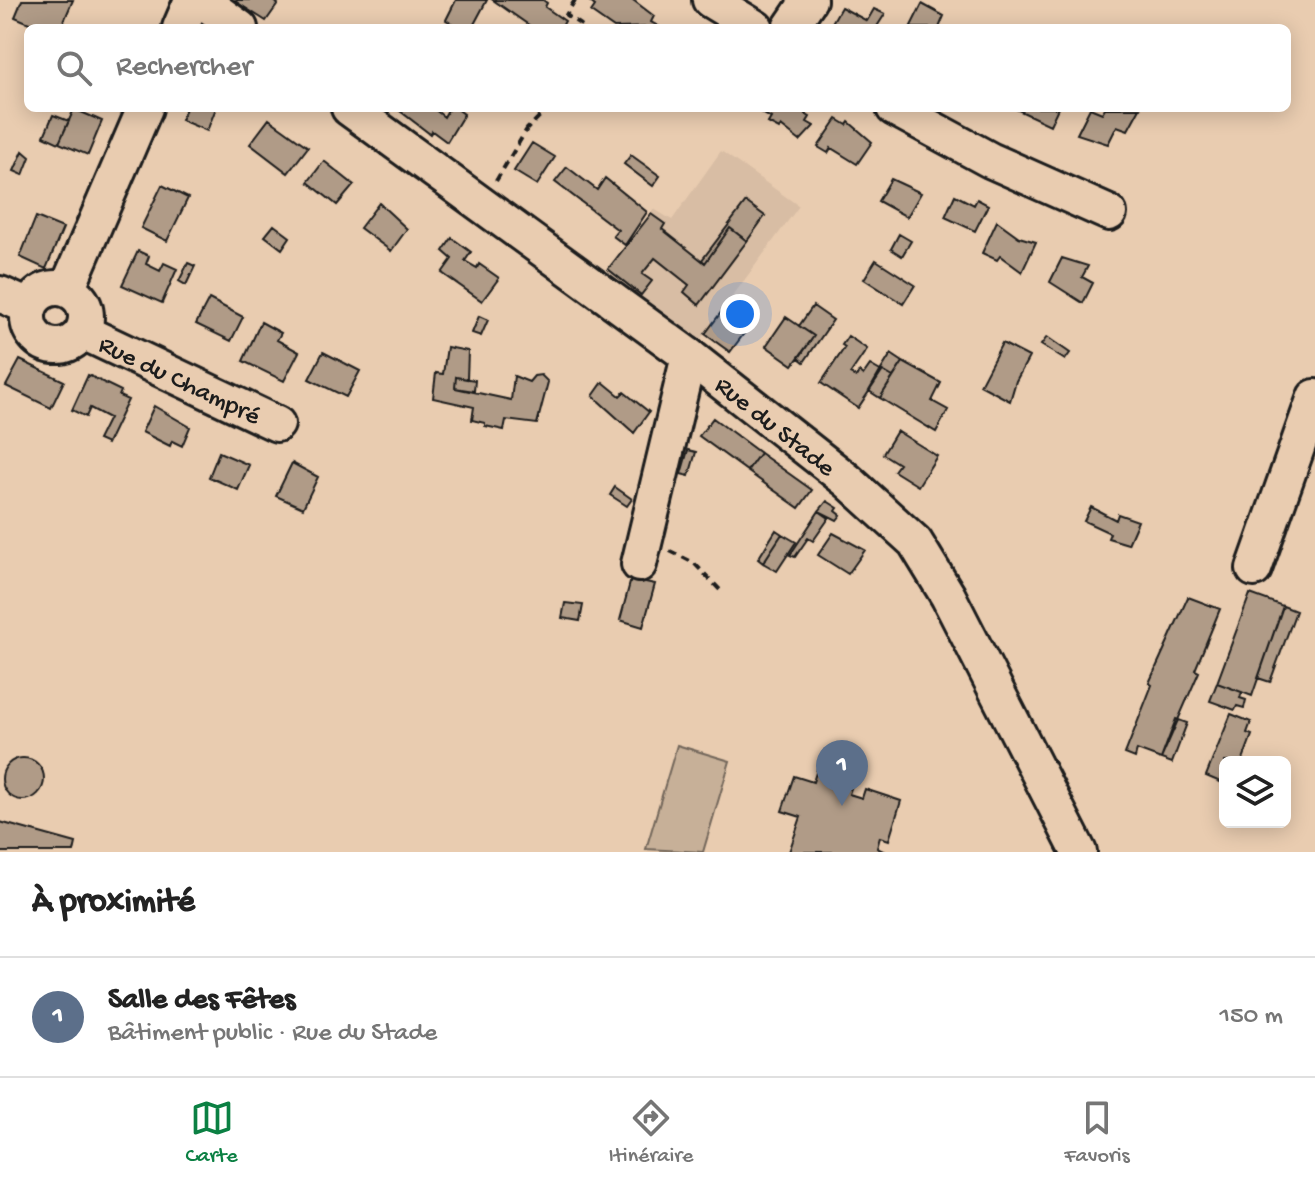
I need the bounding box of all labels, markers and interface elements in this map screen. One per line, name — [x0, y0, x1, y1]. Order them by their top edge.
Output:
search box — [24, 24, 1291, 112]
icon: search — [52, 46, 96, 90]
text: Rechercher — [116, 51, 252, 86]
your location — [720, 294, 760, 334]
street label: Rue du Champré — [93, 331, 265, 434]
street label: Rue du Stade — [707, 371, 841, 486]
pin: 1 — [816, 740, 868, 806]
map controls — [1219, 756, 1291, 828]
button: layers — [1219, 756, 1291, 828]
text: À proximité — [32, 884, 195, 924]
text: Salle des Fêtes — [108, 984, 295, 1019]
text: 1 — [53, 1002, 63, 1033]
text: 150 m — [1219, 1002, 1283, 1033]
text: Bâtiment public · Rue du Stade — [108, 1019, 437, 1050]
tab: Carte — [185, 1096, 238, 1170]
tab: Itinéraire — [609, 1096, 693, 1170]
tab: Favoris — [1064, 1096, 1130, 1170]

